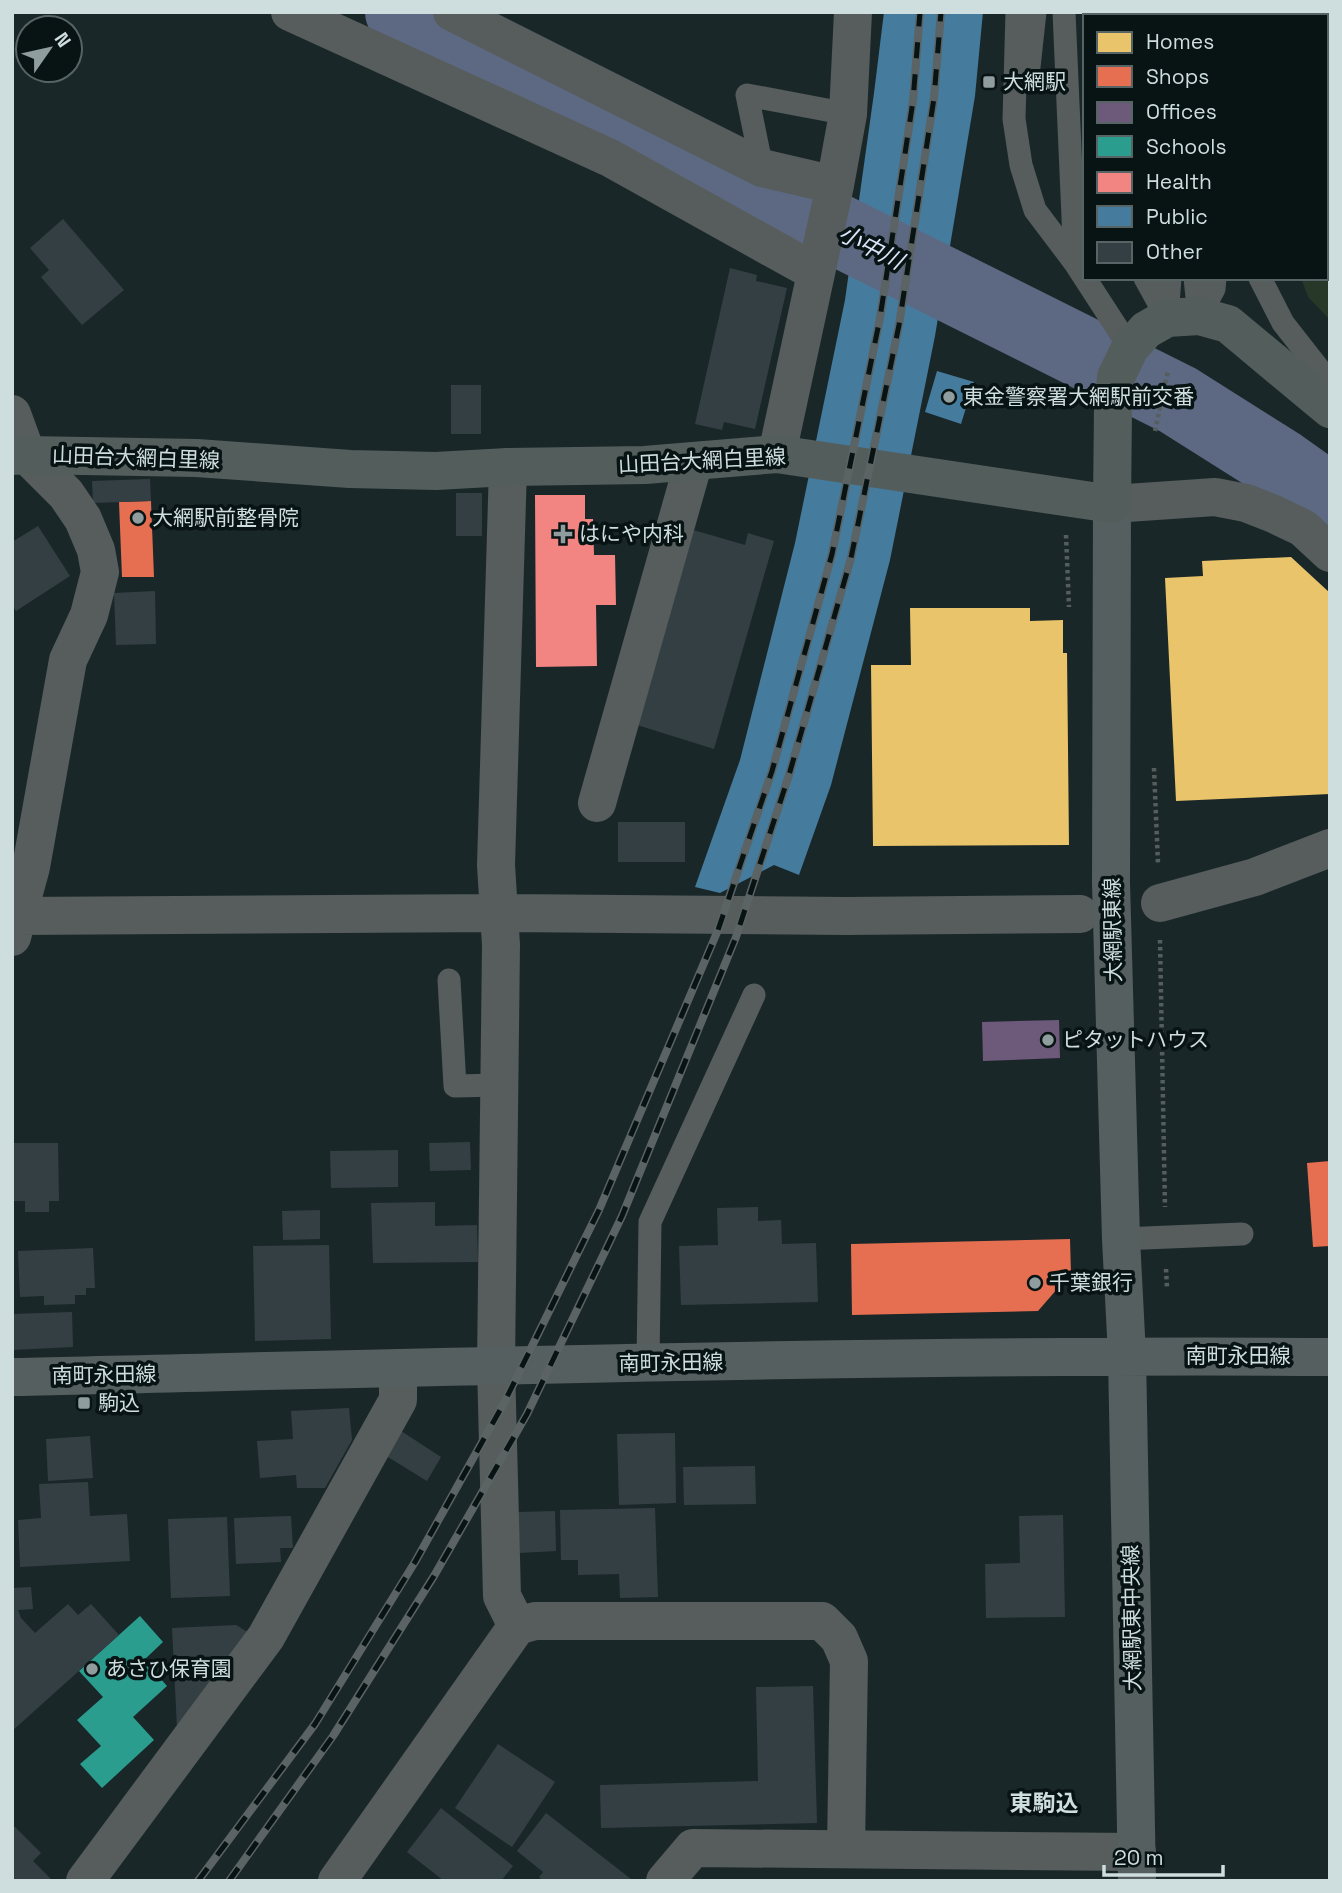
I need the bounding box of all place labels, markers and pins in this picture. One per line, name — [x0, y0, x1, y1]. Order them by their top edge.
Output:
place label: 大網駅 — [1003, 68, 1066, 95]
marker: 大網駅 — [981, 74, 997, 90]
place label: 東金警察署大網駅前交番 — [963, 383, 1194, 410]
marker: 東金警察署大網駅前交番 — [941, 389, 957, 405]
place label: 大網駅前整骨院 — [152, 504, 299, 531]
marker: 大網駅前整骨院 — [130, 510, 146, 526]
place label: はにや内科 — [579, 520, 684, 547]
marker: はにや内科 — [553, 524, 573, 544]
place label: ピタットハウス — [1062, 1026, 1209, 1053]
marker: ピタットハウス — [1040, 1032, 1056, 1048]
place label: 千葉銀行 — [1049, 1269, 1133, 1296]
marker: 千葉銀行 — [1027, 1275, 1043, 1291]
place label: 駒込 — [98, 1389, 140, 1416]
marker: 駒込 — [76, 1395, 92, 1411]
place label: あさひ保育園 — [106, 1655, 232, 1682]
marker: あさひ保育園 — [84, 1661, 100, 1677]

